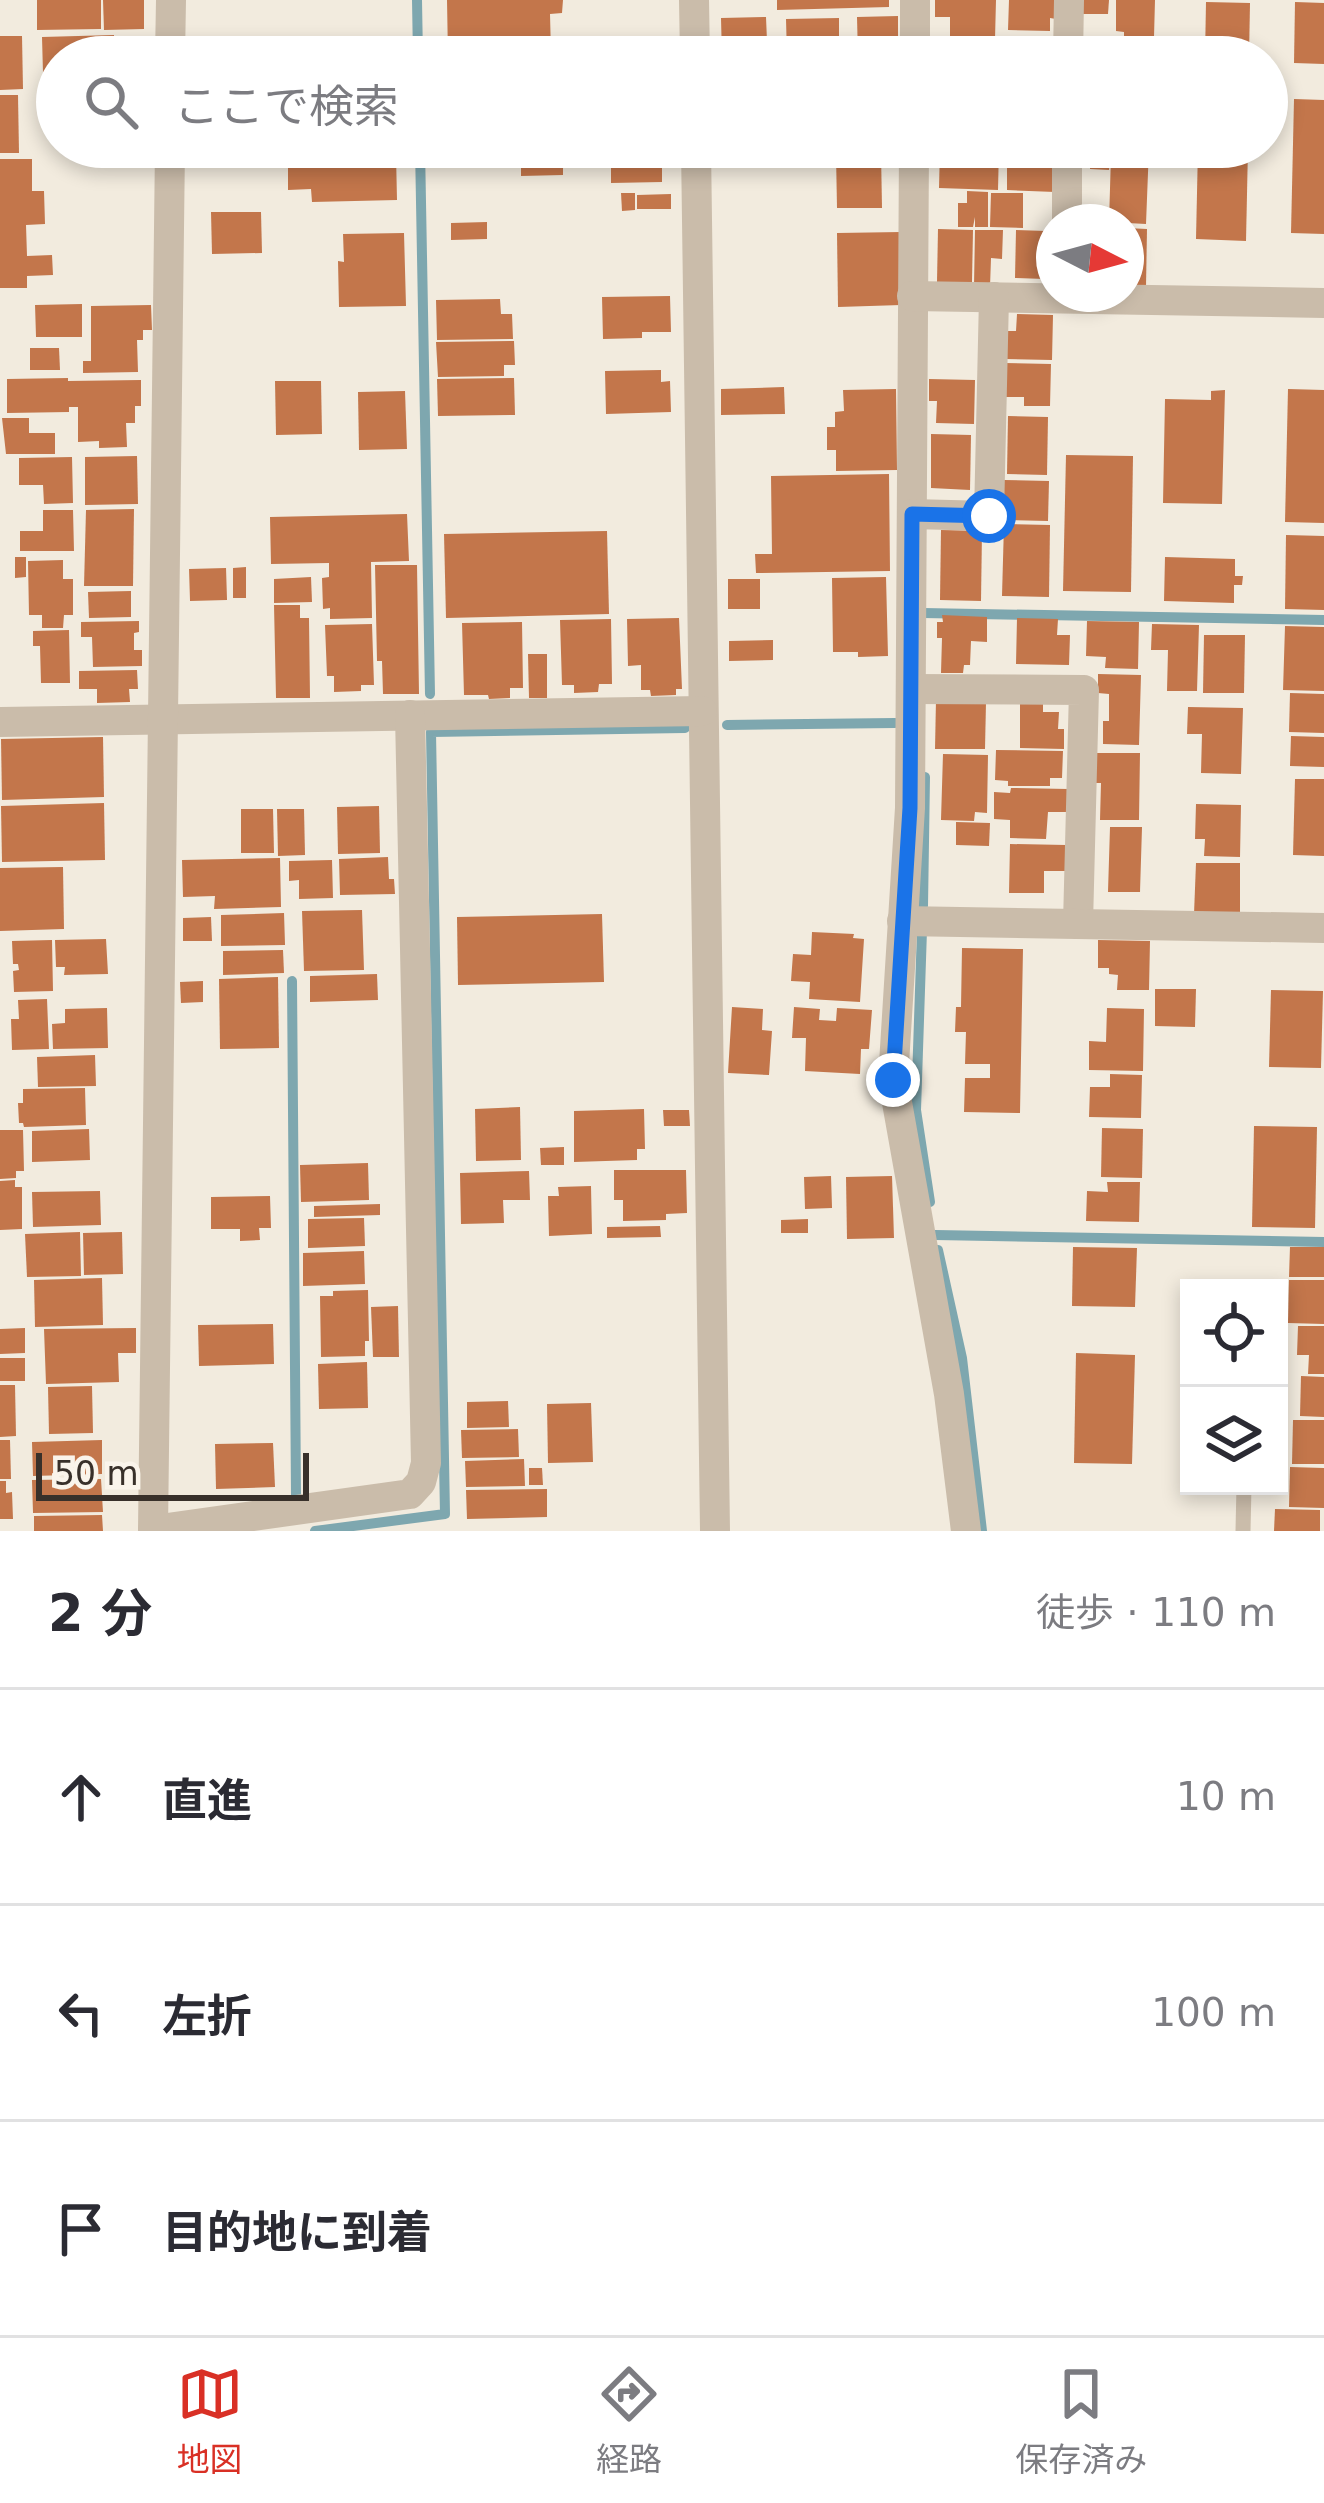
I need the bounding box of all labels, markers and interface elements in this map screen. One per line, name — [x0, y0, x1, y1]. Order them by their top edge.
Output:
search box — [36, 36, 1288, 168]
icon: search — [78, 69, 144, 135]
text: ここで検索 — [174, 80, 399, 133]
north arrow — [1036, 204, 1144, 312]
route start — [962, 489, 1016, 543]
route end — [866, 1053, 920, 1107]
map controls — [1180, 1279, 1288, 1495]
button: locate — [1180, 1279, 1288, 1387]
button: layers — [1180, 1387, 1288, 1495]
scale bar — [36, 1447, 309, 1500]
text: 50 m — [54, 1454, 139, 1493]
text: 2 分 — [48, 1584, 152, 1643]
text: 徒歩 · 110 m — [1036, 1590, 1276, 1635]
icon: ahead — [48, 1764, 114, 1830]
text: 直進 — [162, 1774, 252, 1827]
text: 10 m — [1176, 1774, 1276, 1819]
icon: left — [48, 1980, 114, 2046]
text: 左折 — [162, 1990, 252, 2043]
text: 100 m — [1151, 1990, 1276, 2035]
icon: arrive — [48, 2196, 114, 2262]
text: 目的地に到着 — [162, 2206, 432, 2259]
tab: 地図 — [177, 2361, 243, 2481]
tab: 経路 — [596, 2361, 662, 2481]
tab: 保存済み — [1015, 2361, 1147, 2481]

